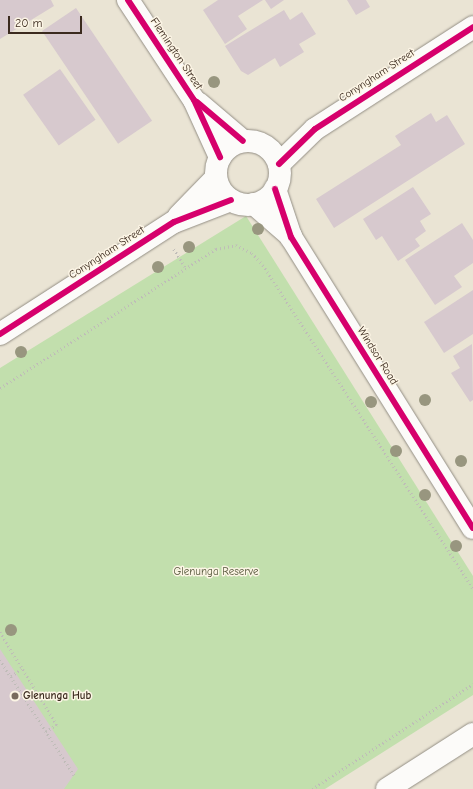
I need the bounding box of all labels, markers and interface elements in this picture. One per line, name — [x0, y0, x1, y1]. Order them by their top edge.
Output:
scale bar — [10, 8, 84, 34]
text: 20 m — [15, 16, 43, 30]
street label: Flemington Street — [147, 16, 205, 92]
street label: Conyngham Street — [337, 47, 417, 105]
street label: Conyngham Street — [67, 224, 147, 282]
street label: Windsor Road — [354, 324, 400, 388]
park label: Glenunga Reserve — [173, 565, 259, 579]
place label: Glenunga Hub — [23, 689, 91, 703]
marker: Glenunga Hub — [10, 691, 20, 701]

